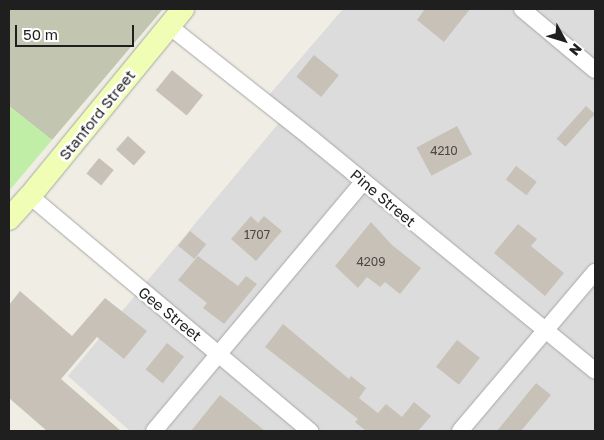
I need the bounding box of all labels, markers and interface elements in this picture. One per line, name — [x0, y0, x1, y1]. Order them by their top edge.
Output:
scale bar — [18, 15, 136, 47]
north arrow — [539, 15, 589, 65]
text: 50 m — [23, 25, 58, 43]
text: N — [566, 40, 586, 59]
street label: Stanford Street — [55, 66, 139, 164]
house number: 4210 — [430, 144, 458, 158]
street label: Pine Street — [347, 165, 419, 231]
house number: 1707 — [244, 228, 270, 242]
house number: 4209 — [357, 255, 385, 269]
street label: Gee Street — [135, 283, 205, 345]

